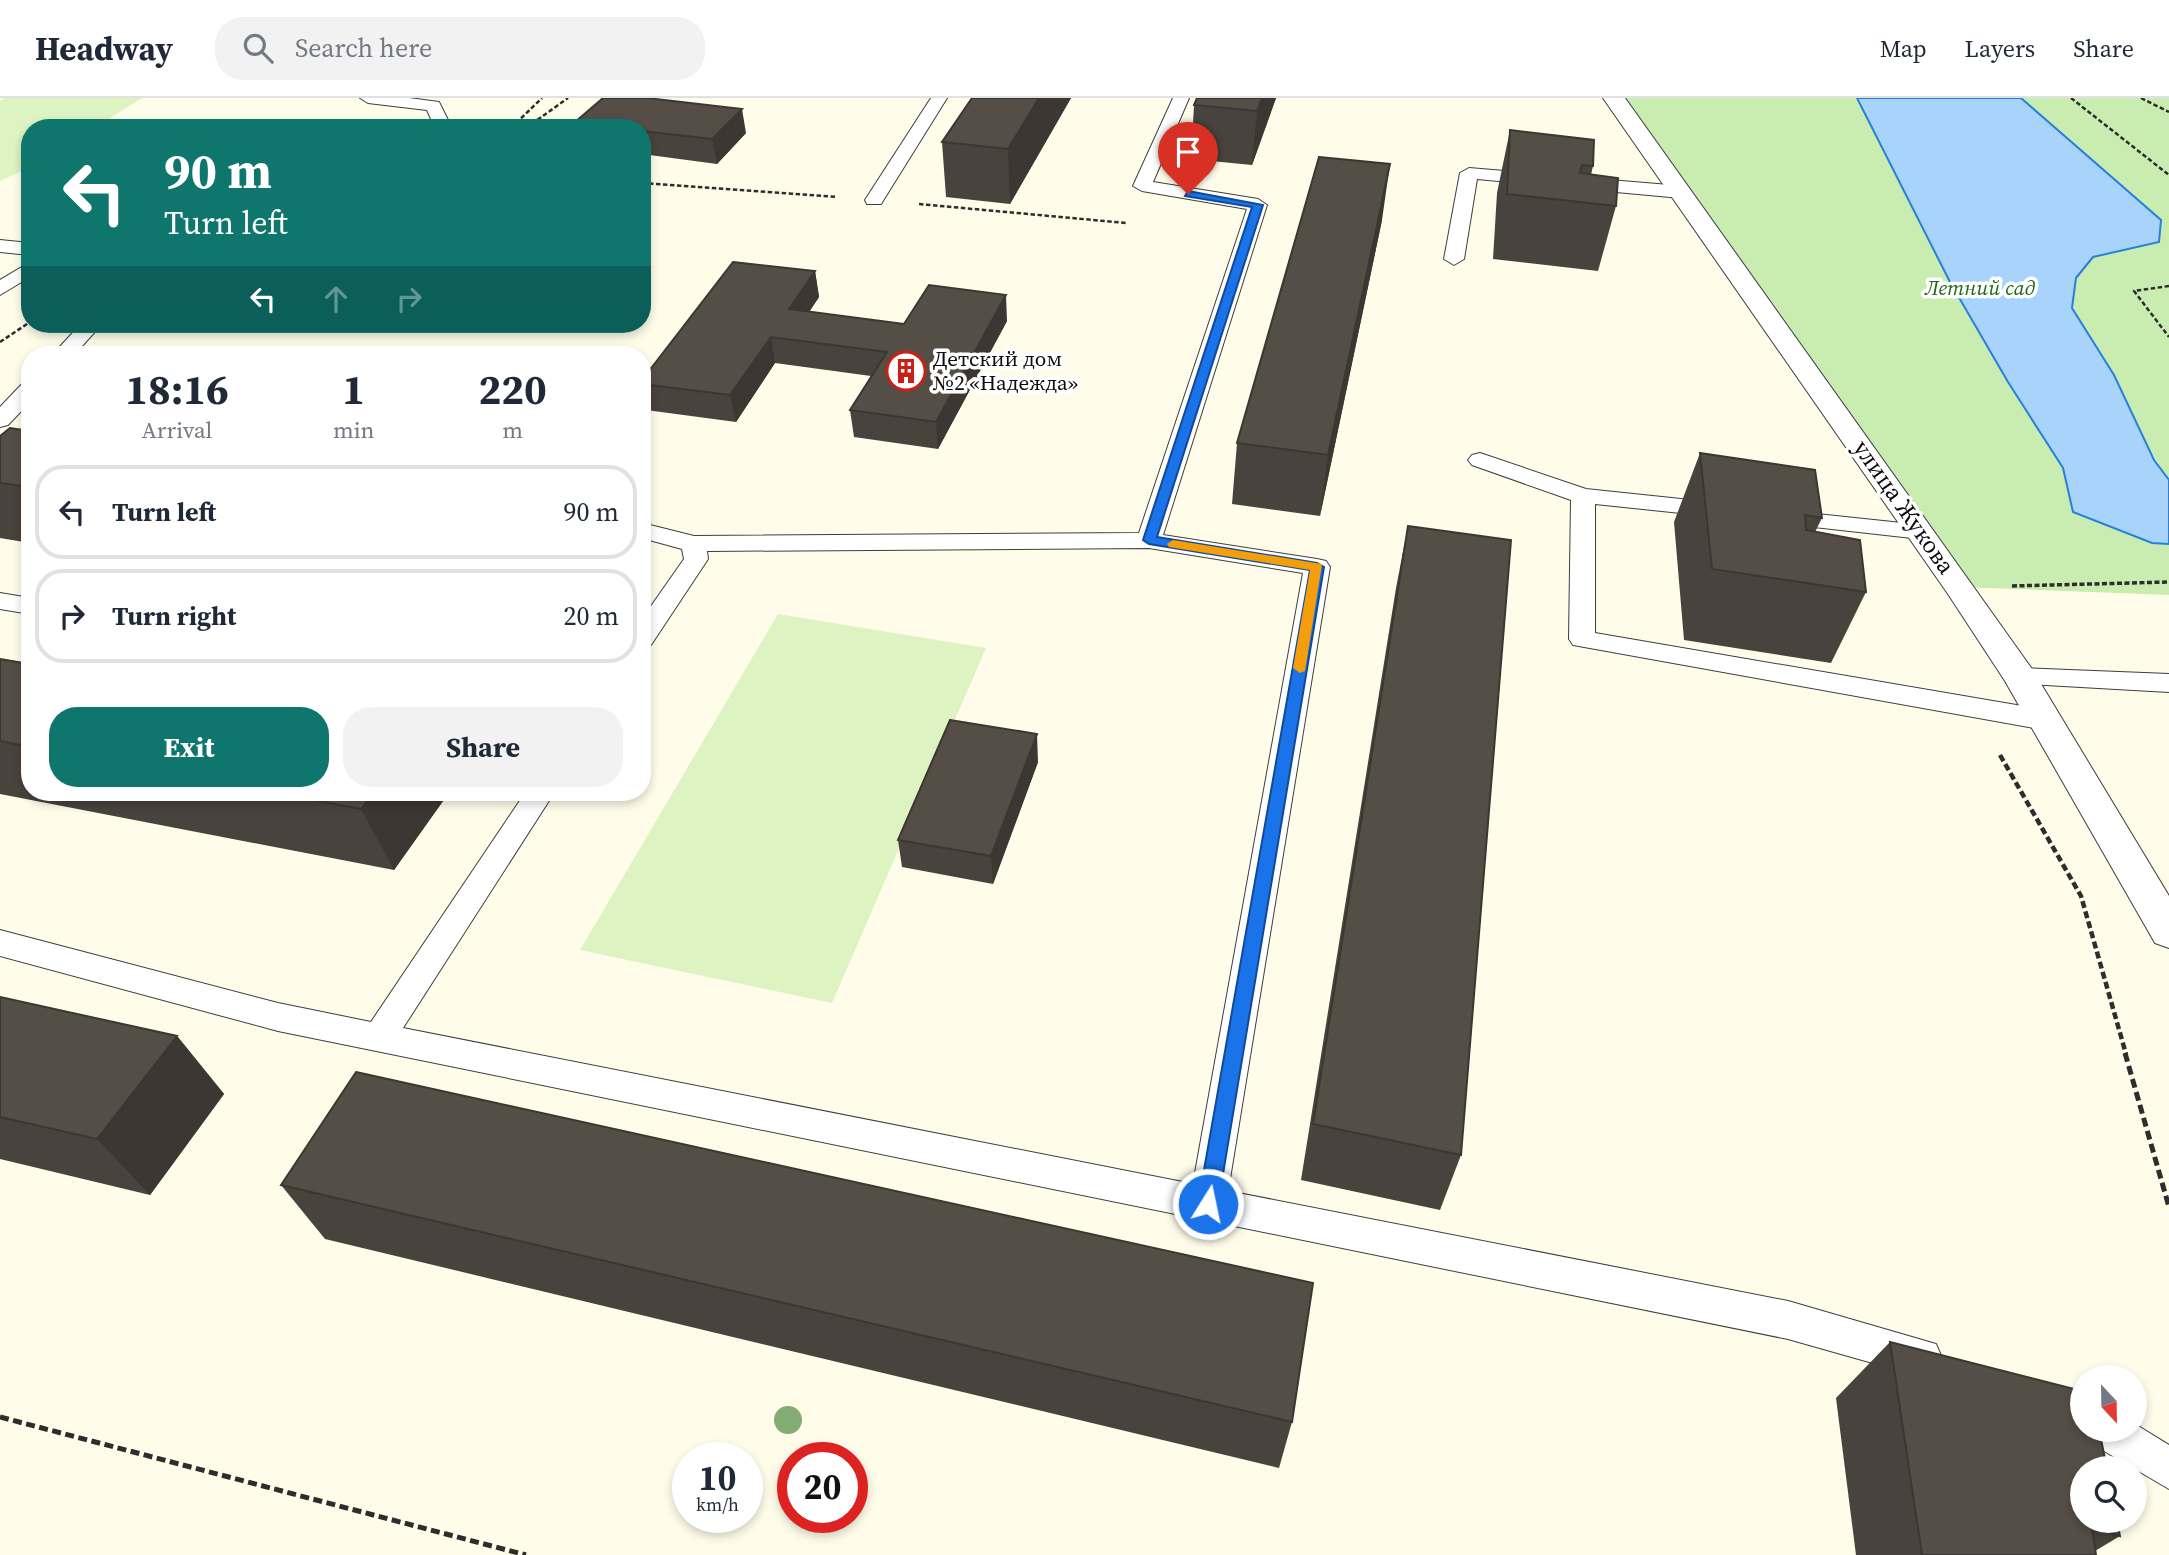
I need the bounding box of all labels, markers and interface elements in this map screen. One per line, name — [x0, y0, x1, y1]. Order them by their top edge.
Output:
search box — [215, 17, 705, 80]
text: Headway — [35, 26, 173, 71]
icon: search — [239, 29, 277, 67]
text: Search here — [295, 30, 432, 66]
text: Map — [1880, 32, 1927, 65]
text: Layers — [1965, 32, 2035, 65]
text: Share — [2073, 32, 2134, 65]
pin — [1158, 122, 1218, 194]
icon: arrive — [1169, 133, 1207, 171]
text: 90 m — [164, 137, 272, 204]
icon: left — [49, 147, 140, 238]
text: Turn left — [164, 201, 288, 245]
park label: Летний сад — [1924, 273, 2036, 302]
icon: left — [244, 280, 282, 318]
icon: ahead — [317, 280, 355, 318]
icon: right — [390, 280, 428, 318]
place label: Детский дом №2 «Надежда» — [932, 344, 1078, 397]
building icon: Детский дом №2 «Надежда» — [885, 350, 927, 392]
text: 18:16 — [125, 360, 229, 418]
text: 1 — [342, 360, 365, 418]
text: 220 — [479, 360, 547, 418]
text: Arrival — [141, 414, 212, 446]
text: min — [333, 414, 374, 446]
text: m — [502, 414, 523, 446]
street label: улица Жукова — [1846, 433, 1963, 581]
icon: left — [53, 493, 91, 531]
text: Turn left — [112, 494, 216, 530]
text: 90 m — [564, 494, 619, 530]
icon: right — [53, 597, 91, 635]
text: Turn right — [112, 598, 236, 634]
text: 20 m — [564, 598, 619, 634]
button: Exit — [49, 707, 329, 787]
button: Share — [343, 707, 623, 787]
position arrow — [1171, 1167, 1245, 1241]
north arrow — [2070, 1365, 2147, 1442]
map controls — [2070, 1365, 2147, 1533]
speed limit sign: 20 — [777, 1442, 868, 1533]
text: 10 — [699, 1454, 736, 1502]
button: search — [2070, 1456, 2147, 1533]
text: km/h — [696, 1492, 739, 1517]

